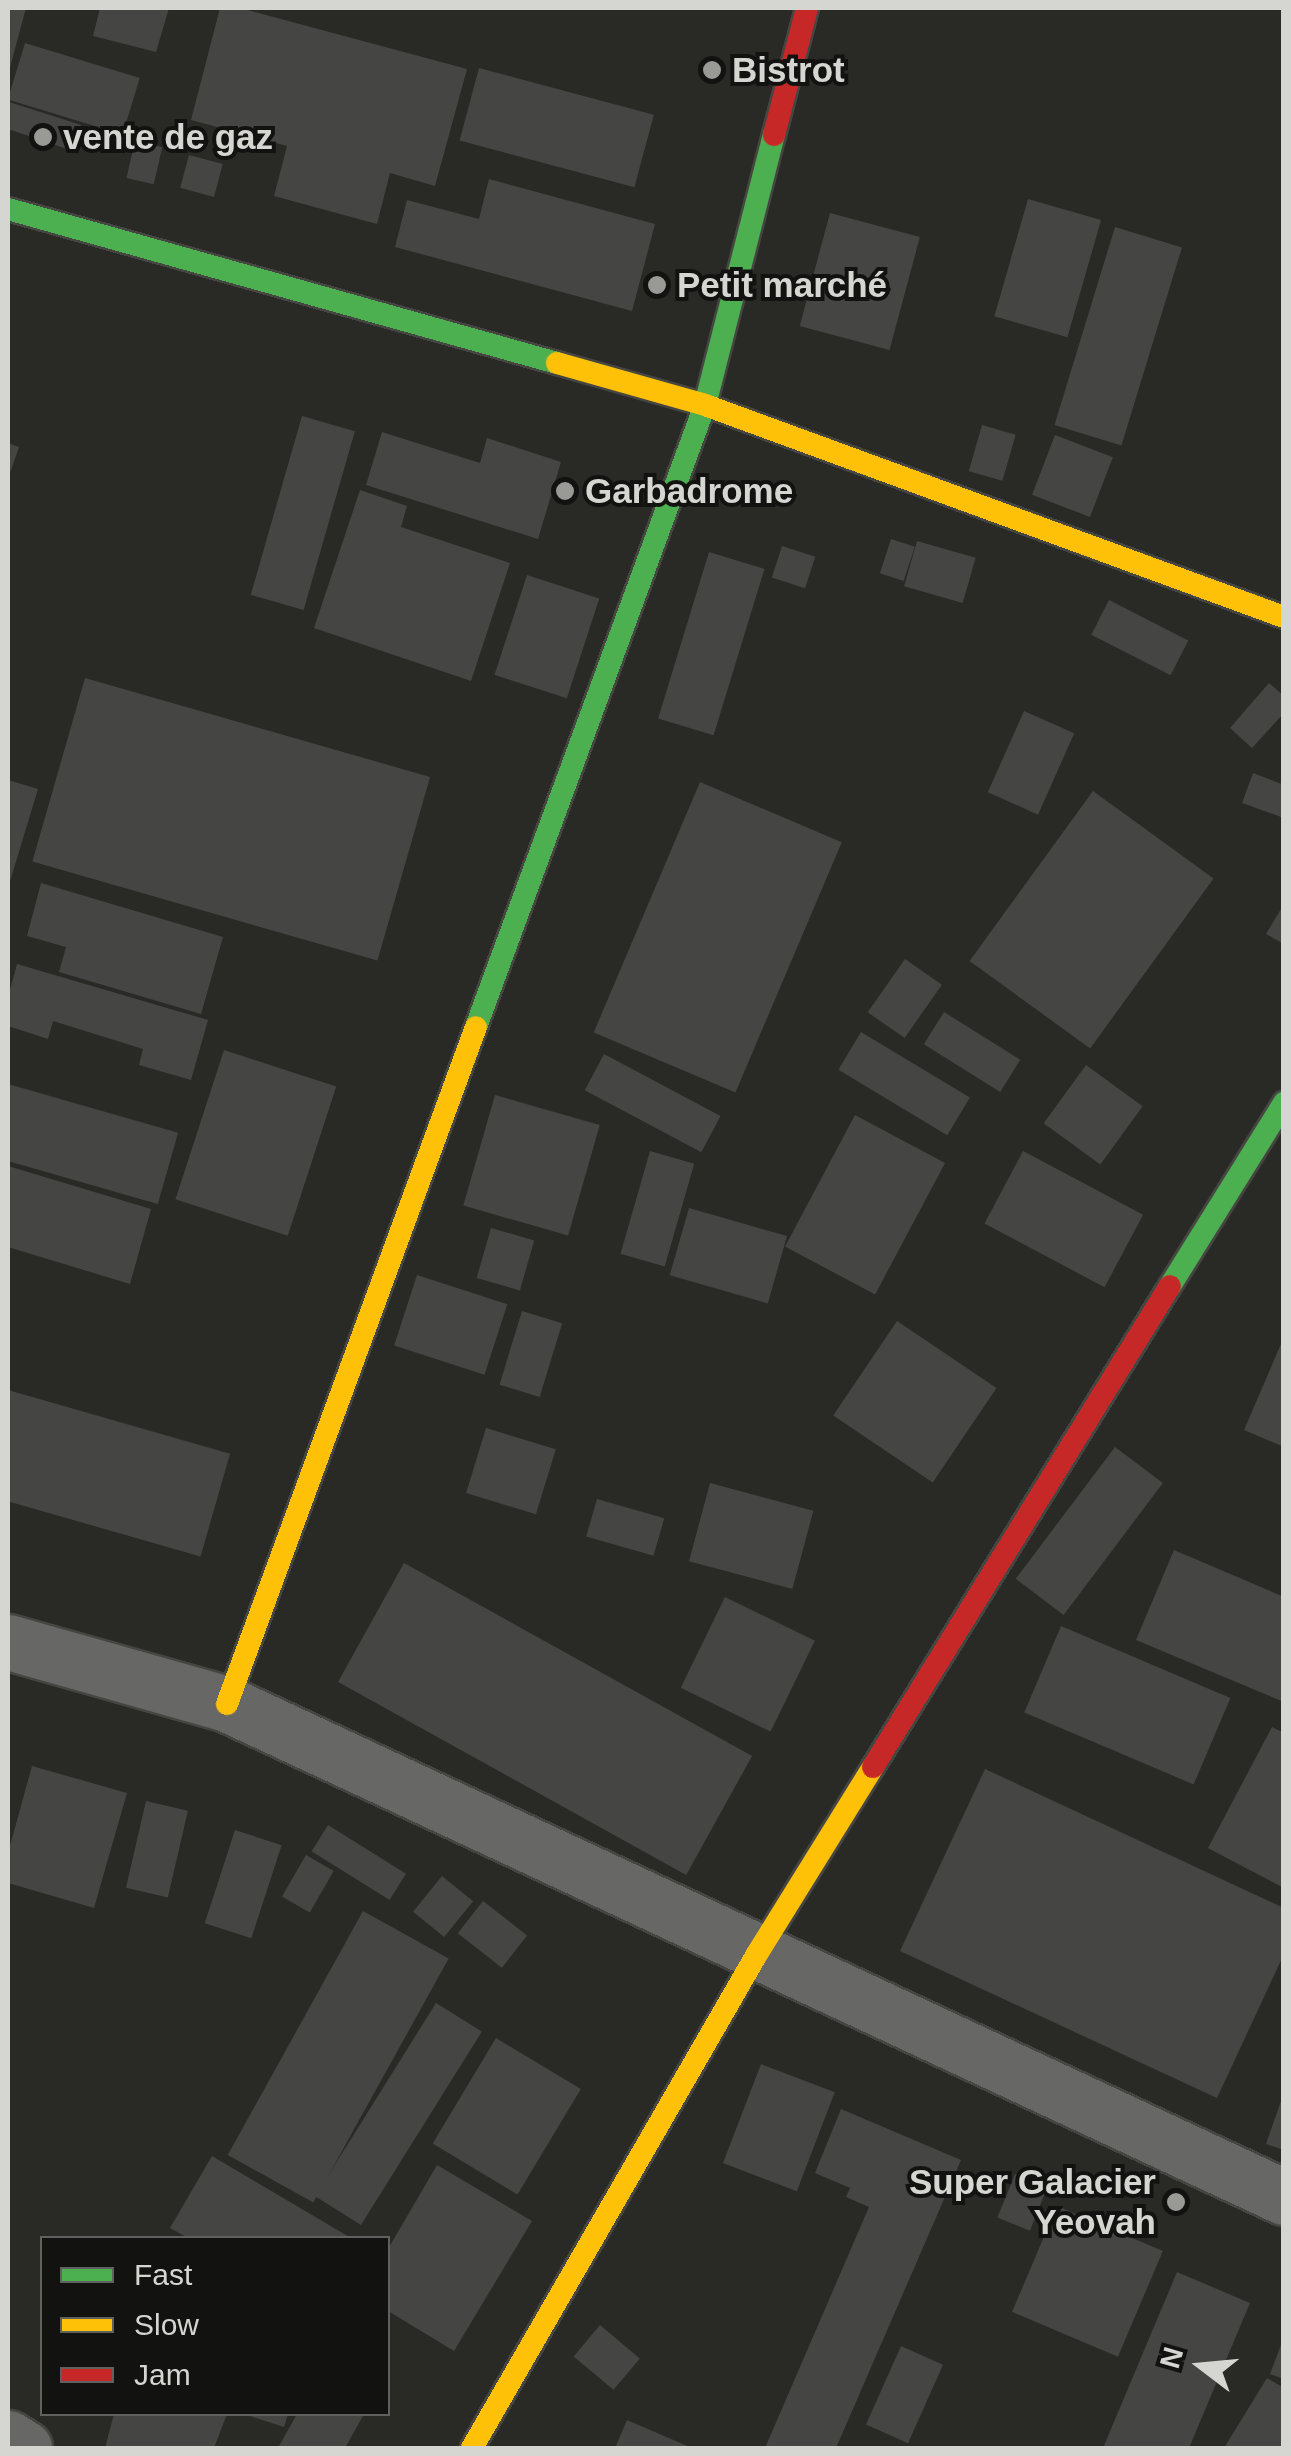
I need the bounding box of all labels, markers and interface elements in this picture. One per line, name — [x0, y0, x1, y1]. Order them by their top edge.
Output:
place label: Bistrot — [732, 49, 845, 91]
marker: Bistrot — [701, 59, 723, 81]
place label: vente de gaz — [63, 116, 273, 158]
marker: vente de gaz — [32, 126, 54, 148]
place label: Petit marché — [677, 264, 887, 306]
marker: Petit marché — [646, 274, 668, 296]
place label: Garbadrome — [585, 470, 793, 512]
marker: Garbadrome — [554, 480, 576, 502]
place label: Super Galacier Yeovah — [909, 2161, 1156, 2243]
marker: Super Galacier Yeovah — [1165, 2191, 1187, 2213]
legend — [40, 2236, 390, 2416]
text: Fast — [134, 2258, 192, 2291]
text: Slow — [134, 2308, 199, 2341]
north arrow — [1151, 2316, 1251, 2416]
text: N — [1154, 2344, 1189, 2372]
text: Jam — [134, 2358, 191, 2391]

